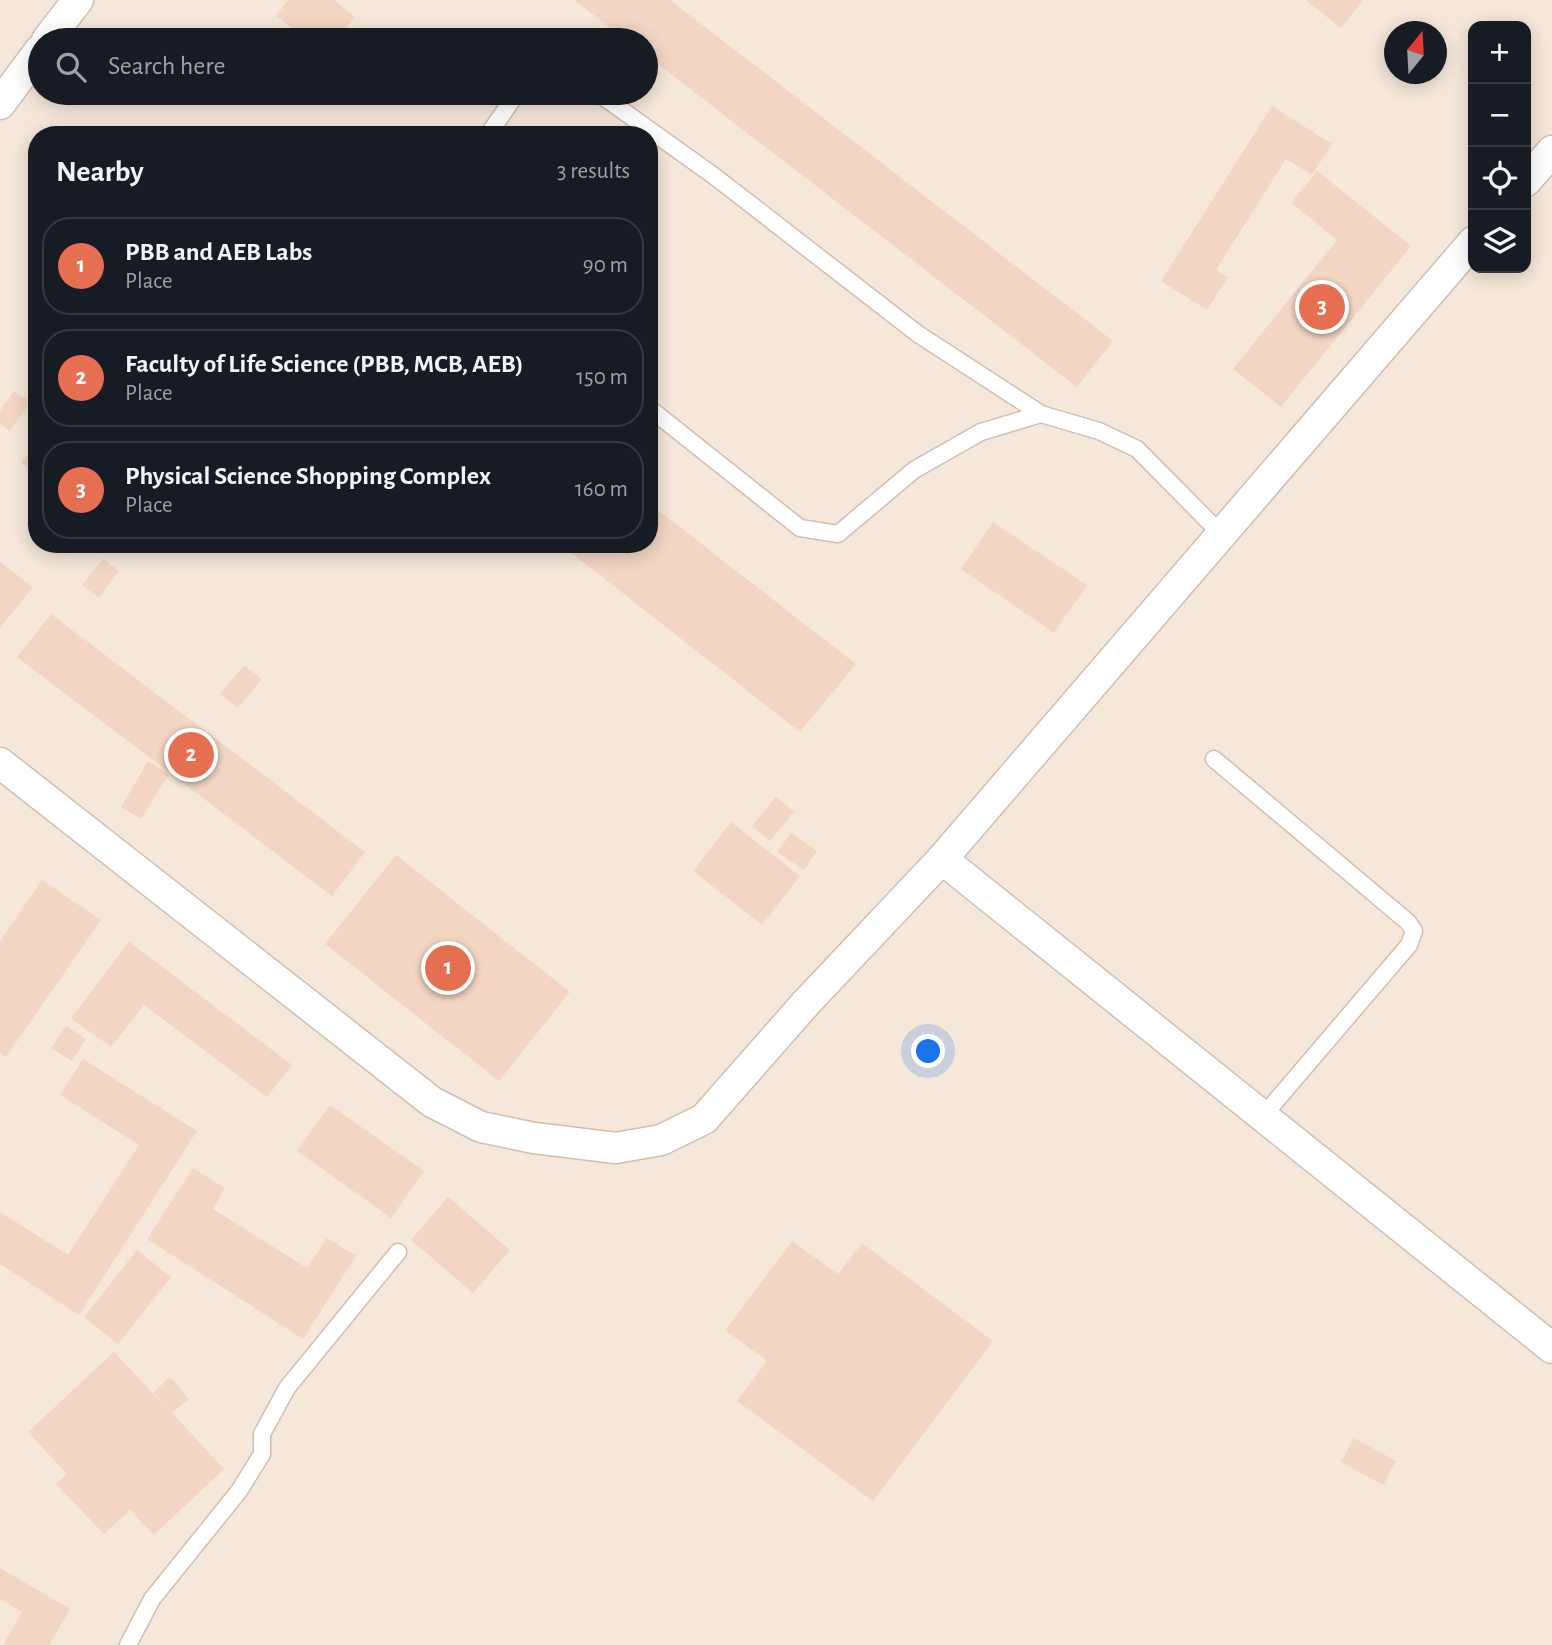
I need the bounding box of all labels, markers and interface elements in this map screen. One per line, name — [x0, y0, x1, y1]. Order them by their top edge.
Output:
north arrow — [1384, 21, 1447, 84]
map controls — [1468, 21, 1531, 273]
button: + — [1468, 21, 1531, 84]
search box — [28, 28, 658, 105]
icon: search — [52, 48, 90, 86]
text: Search here — [108, 53, 226, 79]
button: − — [1468, 84, 1531, 147]
button: locate — [1468, 147, 1531, 210]
text: Nearby — [56, 157, 144, 187]
text: 3 results — [557, 160, 630, 183]
button: layers — [1468, 210, 1531, 273]
text: PBB and AEB Labs — [125, 239, 312, 265]
text: 1 — [77, 254, 85, 277]
text: 90 m — [583, 254, 628, 277]
text: Place — [125, 270, 173, 293]
pin: 3 — [1299, 281, 1345, 333]
text: Faculty of Life Science (PBB, MCB, AEB) — [125, 351, 524, 377]
text: 2 — [76, 366, 86, 389]
text: 150 m — [576, 366, 628, 389]
text: Place — [125, 382, 173, 405]
text: Physical Science Shopping Complex — [125, 463, 491, 489]
text: 3 — [76, 478, 86, 501]
text: 160 m — [575, 478, 628, 501]
text: Place — [125, 494, 173, 517]
pin: 2 — [168, 729, 214, 781]
pin: 1 — [425, 942, 471, 994]
your location — [911, 1034, 945, 1068]

